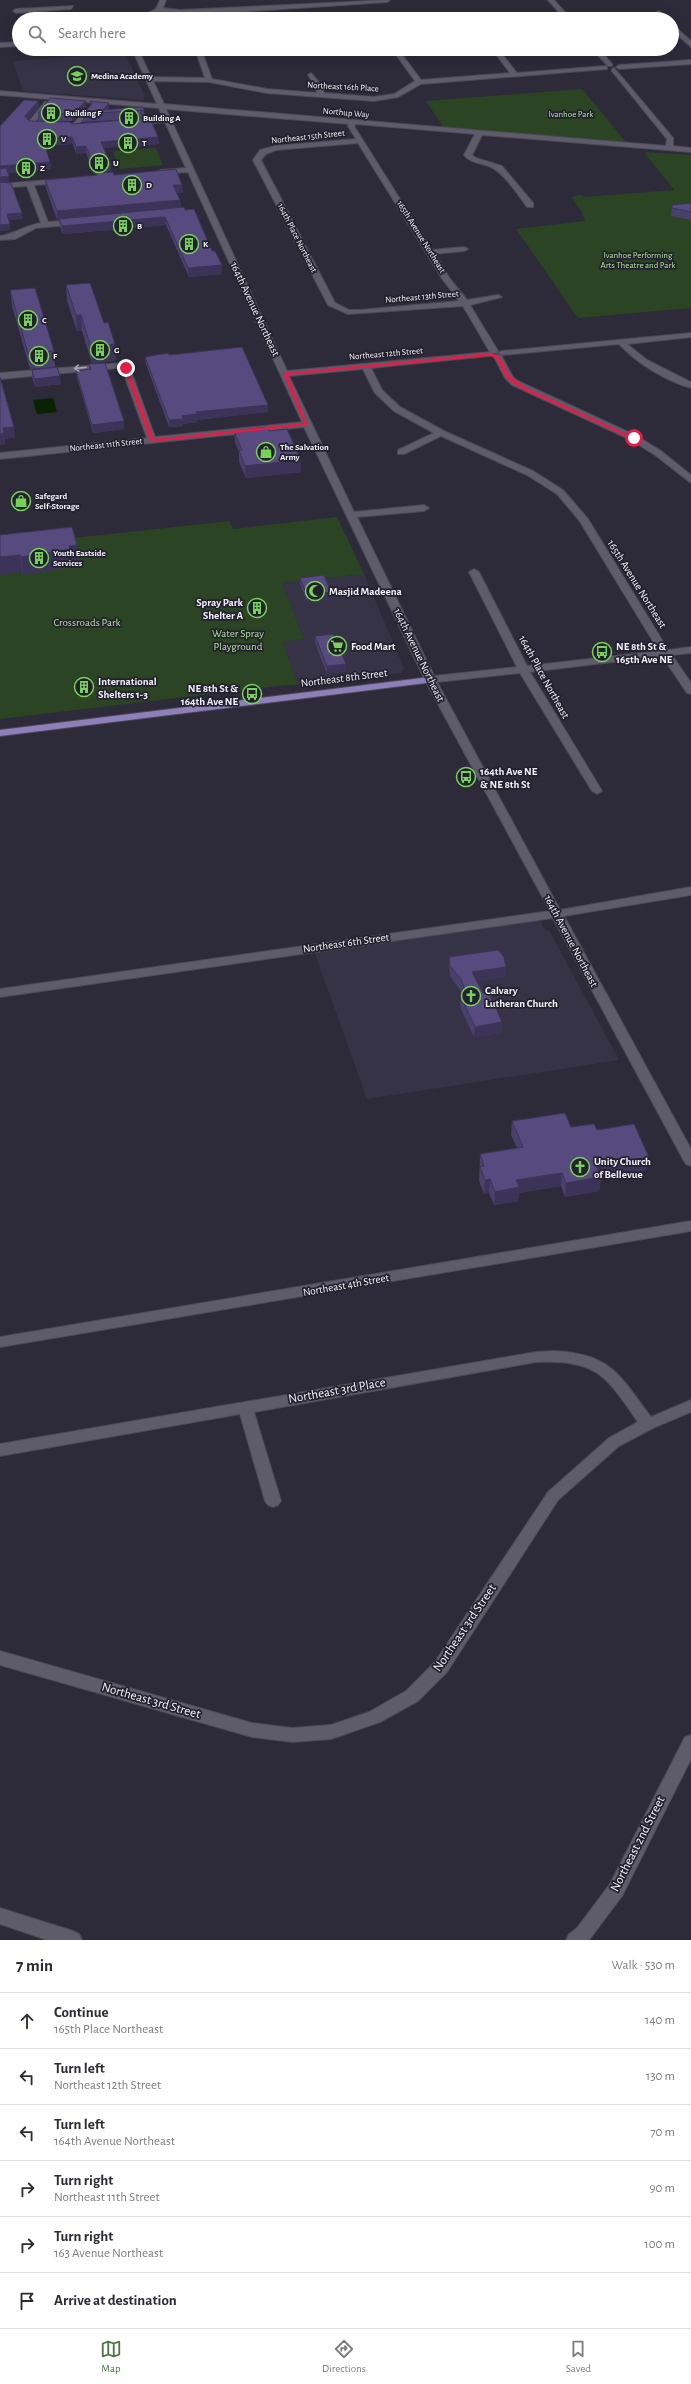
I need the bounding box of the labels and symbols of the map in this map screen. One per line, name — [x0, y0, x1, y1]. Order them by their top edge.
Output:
school or university icon: Medina Academy — [66, 65, 88, 87]
place label: Medina Academy — [91, 72, 154, 81]
street label: Northeast 16th Place — [307, 81, 379, 93]
building icon: Building F — [40, 102, 62, 124]
street label: Northup Way — [322, 106, 370, 120]
building icon: Building A — [118, 107, 140, 129]
place label: Building F — [65, 109, 102, 118]
park label: Ivanhoe Park — [549, 110, 594, 119]
place label: Building A — [143, 114, 181, 123]
building icon: V — [36, 128, 58, 150]
street label: Northeast 15th Street — [271, 129, 345, 145]
building icon: T — [117, 132, 139, 154]
place label: V — [61, 135, 67, 144]
place label: T — [142, 139, 147, 148]
building icon: U — [88, 152, 110, 174]
building icon: Z — [15, 157, 37, 179]
place label: U — [113, 159, 119, 168]
place label: Z — [40, 164, 45, 173]
building icon: D — [121, 174, 143, 196]
place label: D — [146, 181, 152, 190]
street label: 165th Avenue Northeast — [395, 199, 447, 275]
street label: 164th Place Northeast — [276, 202, 318, 274]
building icon: B — [112, 215, 134, 237]
place label: B — [137, 222, 142, 231]
building icon: K — [178, 233, 200, 255]
place label: K — [203, 240, 209, 249]
park label: Ivanhoe Performing Arts Theatre and Park — [601, 251, 676, 270]
street label: 164th Avenue Northeast — [228, 260, 282, 358]
street label: Northeast 13th Street — [385, 289, 459, 305]
building icon: C — [17, 309, 39, 331]
place label: C — [42, 316, 47, 325]
building icon: G — [89, 339, 111, 361]
building icon: F — [28, 345, 50, 367]
place label: G — [114, 346, 119, 355]
street label: Northeast 12th Street — [349, 346, 423, 362]
place label: F — [53, 352, 58, 361]
route end — [117, 359, 135, 377]
one-way arrow — [74, 364, 87, 371]
route start — [625, 429, 643, 447]
street label: Northeast 11th Street — [69, 437, 143, 453]
shop icon: The Salvation Army — [255, 441, 277, 463]
place label: The Salvation Army — [280, 443, 329, 462]
shop icon: Safegard Self-Storage — [10, 490, 32, 512]
place label: Safegard Self-Storage — [35, 492, 80, 511]
street label: 165th Avenue Northeast — [605, 538, 669, 630]
building icon: Youth Eastside Services — [28, 547, 50, 569]
place label: Youth Eastside Services — [53, 549, 106, 568]
mosque icon: Masjid Madeena — [304, 580, 326, 602]
place label: Masjid Madeena — [329, 586, 403, 597]
place label: Spray Park Shelter A — [196, 597, 244, 621]
building icon: Spray Park Shelter A — [246, 597, 268, 619]
street label: 164th Avenue Northeast — [392, 607, 447, 704]
park label: Crossroads Park — [53, 617, 121, 628]
park label: Water Spray Playground — [212, 628, 264, 652]
street label: 164th Place Northeast — [517, 634, 572, 721]
supermarket icon: Food Mart — [326, 635, 348, 657]
place label: Food Mart — [351, 641, 396, 652]
bus stop icon: NE 8th St & 165th Ave NE — [591, 641, 613, 663]
place label: NE 8th St & 165th Ave NE — [616, 641, 673, 665]
street label: Northeast 8th Street — [300, 667, 388, 689]
building icon: International Shelters 1-3 — [73, 676, 95, 698]
place label: International Shelters 1-3 — [98, 676, 157, 700]
place label: NE 8th St & 164th Ave NE — [181, 683, 238, 707]
bus stop icon: NE 8th St & 164th Ave NE — [241, 683, 263, 705]
bus stop icon: 164th Ave NE & NE 8th St — [455, 766, 477, 788]
place label: 164th Ave NE & NE 8th St — [480, 766, 538, 790]
street label: 164th Avenue Northeast — [542, 893, 600, 989]
street label: Northeast 6th Street — [302, 931, 390, 955]
church icon: Calvary Lutheran Church — [460, 985, 482, 1007]
place label: Calvary Lutheran Church — [485, 985, 558, 1009]
church icon: Unity Church of Bellevue — [569, 1156, 591, 1178]
place label: Unity Church of Bellevue — [594, 1156, 651, 1180]
street label: Northeast 4th Street — [302, 1272, 390, 1298]
street label: Northeast 3rd Place — [287, 1376, 387, 1406]
street label: Northeast 3rd Street — [431, 1582, 499, 1674]
street label: Northeast 3rd Street — [100, 1681, 202, 1721]
street label: Northeast 2nd Street — [608, 1794, 668, 1894]

